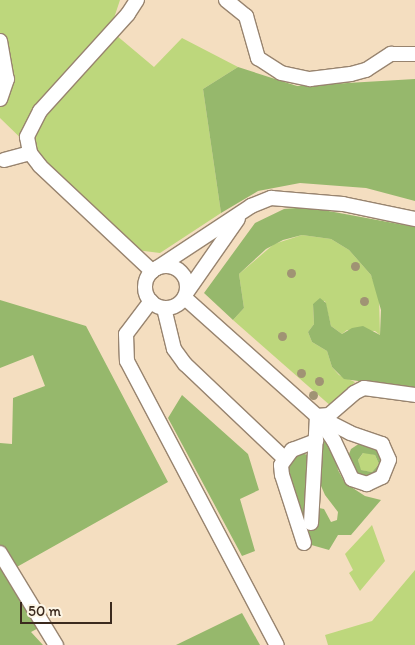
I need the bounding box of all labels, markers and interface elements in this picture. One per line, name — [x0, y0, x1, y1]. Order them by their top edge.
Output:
scale bar — [22, 592, 115, 624]
text: 50 m — [28, 602, 61, 620]

